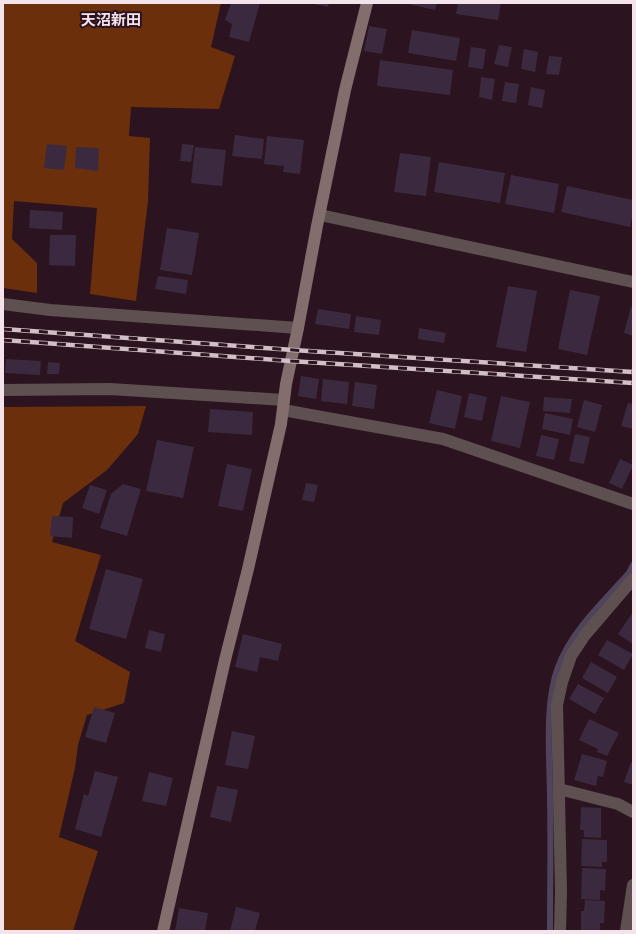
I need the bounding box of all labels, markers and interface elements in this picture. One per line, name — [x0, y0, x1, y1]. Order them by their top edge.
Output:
district label: 天沼新田 — [81, 11, 141, 28]

